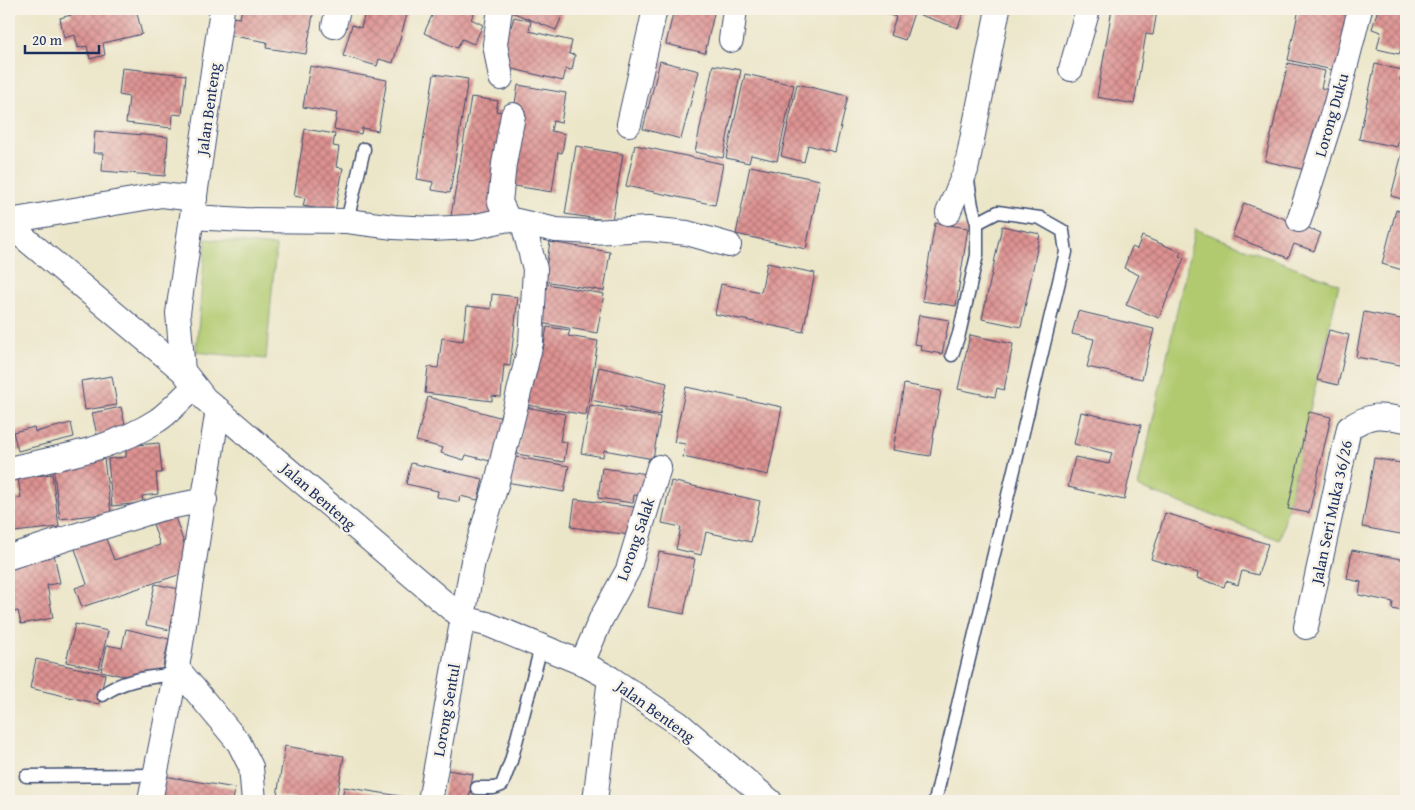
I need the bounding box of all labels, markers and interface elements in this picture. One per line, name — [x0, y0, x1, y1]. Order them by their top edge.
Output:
scale bar — [25, 22, 99, 54]
text: 20 m — [32, 29, 63, 50]
street label: Jalan Benteng — [189, 61, 226, 159]
street label: Lorong Duku — [1308, 70, 1354, 160]
street label: Jalan Seri Muka 36/26 — [1304, 438, 1358, 588]
street label: Jalan Benteng — [275, 455, 362, 536]
street label: Lorong Salak — [610, 493, 661, 584]
street label: Lorong Sentul — [426, 661, 466, 758]
street label: Jalan Benteng — [610, 673, 701, 748]

